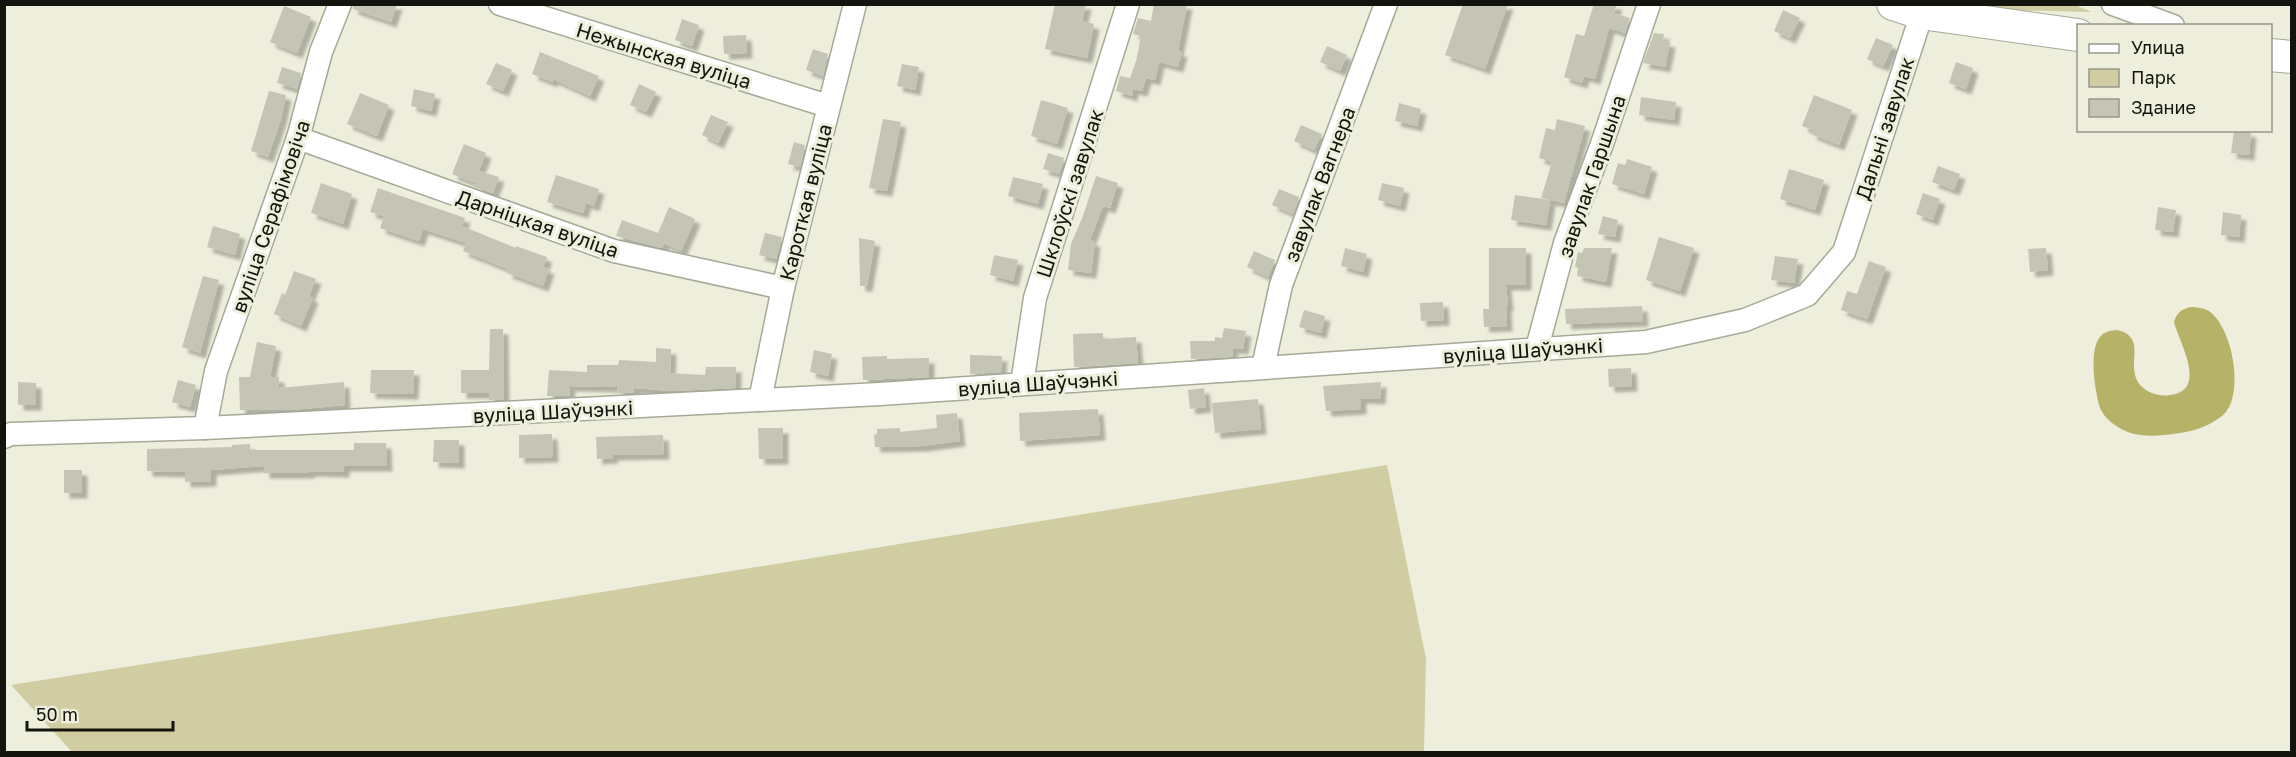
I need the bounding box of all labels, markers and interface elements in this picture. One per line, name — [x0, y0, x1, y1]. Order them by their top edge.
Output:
street label: Нежынская вуліца — [574, 17, 754, 93]
legend — [2077, 24, 2272, 132]
text: Улица — [2131, 36, 2185, 58]
street label: Дальні завулак — [1850, 54, 1918, 202]
text: Парк — [2131, 66, 2176, 88]
street label: завулак Гаршына — [1552, 92, 1630, 260]
text: Здание — [2131, 96, 2196, 118]
street label: завулак Вагнера — [1278, 103, 1360, 265]
street label: Шклоўскі завулак — [1030, 106, 1108, 280]
street label: вуліца Серафімовіча — [226, 117, 314, 315]
street label: Кароткая вуліца — [774, 121, 836, 283]
street label: Дарніцкая вуліца — [454, 184, 622, 262]
street label: вуліца Шаўчэнкі — [1442, 332, 1604, 368]
street label: вуліца Шаўчэнкі — [957, 365, 1119, 401]
street label: вуліца Шаўчэнкі — [472, 395, 634, 427]
scale bar — [27, 694, 172, 732]
text: 50 m — [36, 703, 78, 725]

